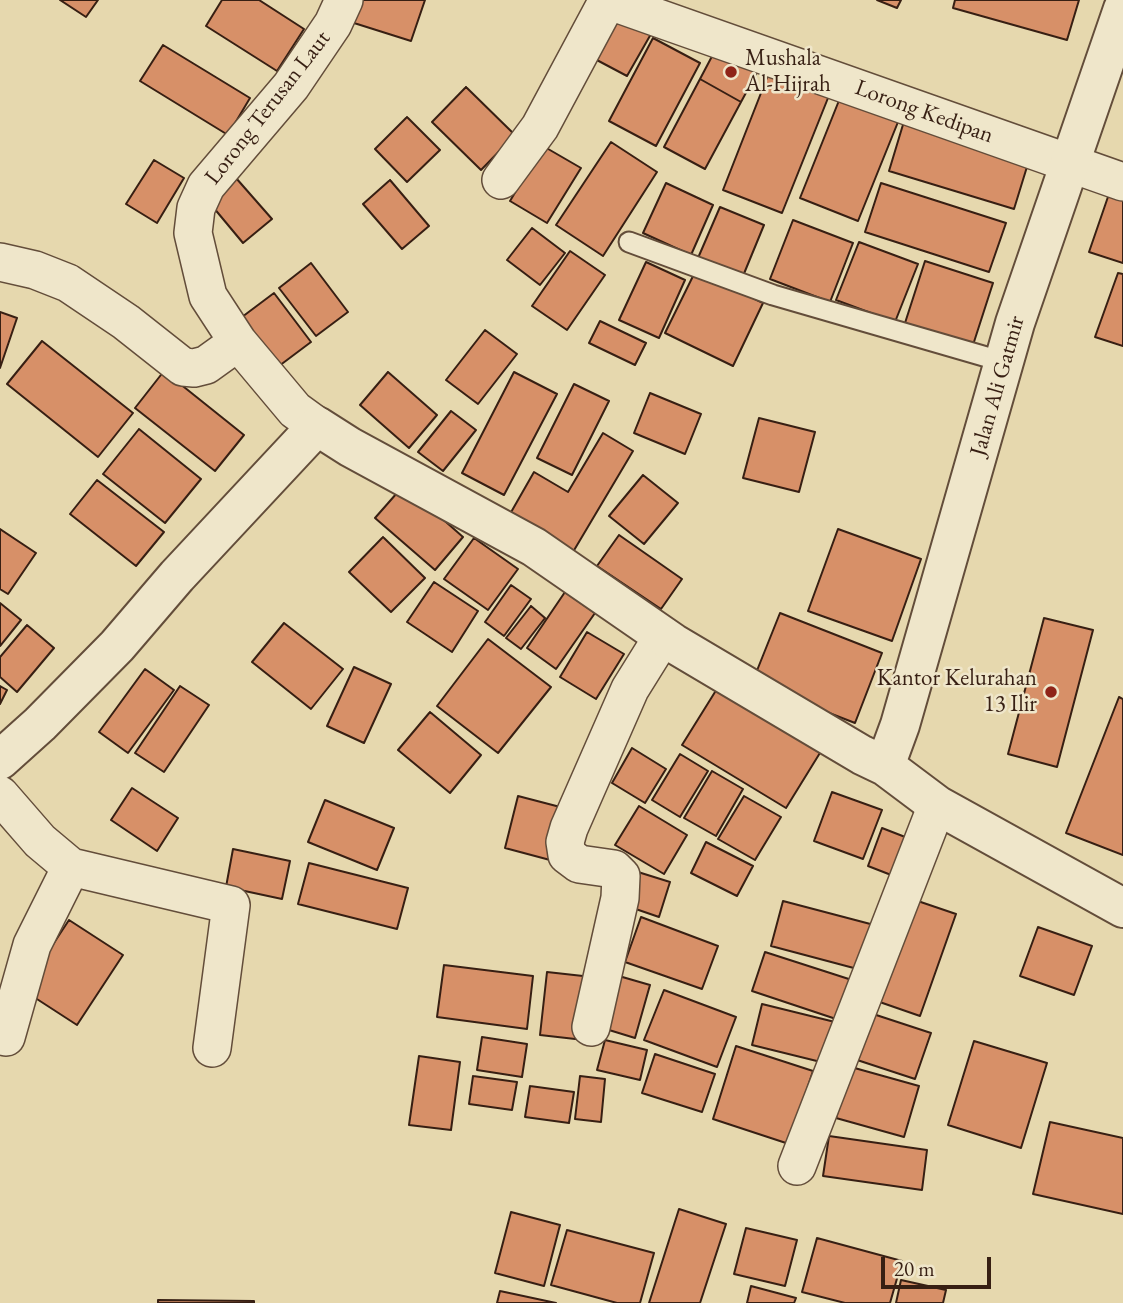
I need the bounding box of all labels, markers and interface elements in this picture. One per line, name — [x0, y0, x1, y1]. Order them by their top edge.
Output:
street label: Lorong Terusan Laut — [199, 26, 337, 190]
place label: Mushala Al-Hijrah — [745, 45, 831, 99]
marker: Mushala Al-Hijrah — [723, 64, 739, 80]
street label: Lorong Kedipan — [851, 74, 997, 150]
street label: Jalan Ali Gatmir — [965, 313, 1031, 459]
place label: Kantor Kelurahan 13 Ilir — [877, 665, 1037, 719]
marker: Kantor Kelurahan 13 Ilir — [1043, 684, 1059, 700]
scale bar — [885, 1244, 995, 1288]
text: 20 m — [894, 1255, 935, 1282]

